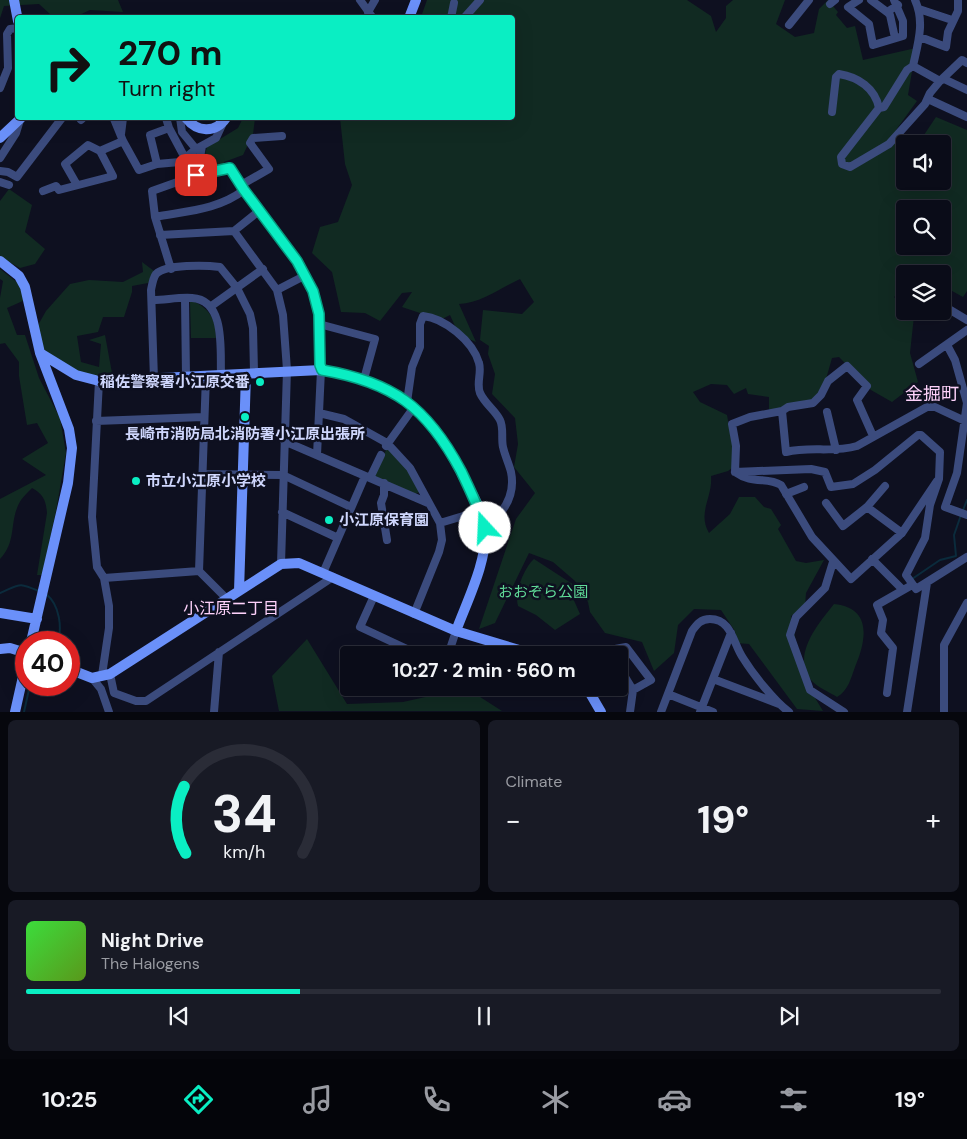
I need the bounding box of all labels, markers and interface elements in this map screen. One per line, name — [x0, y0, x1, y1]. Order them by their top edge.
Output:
text: 270 m — [118, 30, 222, 76]
icon: right — [35, 35, 100, 100]
text: Turn right — [118, 74, 215, 103]
map controls — [896, 135, 951, 320]
button: sound — [896, 135, 951, 190]
pin — [175, 154, 217, 196]
icon: arrive — [182, 161, 210, 189]
button: search — [896, 200, 951, 255]
button: layers — [896, 265, 951, 320]
place label: 稲佐警察署小江原交番 — [100, 372, 250, 392]
marker: 稲佐警察署小江原交番 — [254, 376, 266, 388]
district label: 金掘町 — [905, 382, 959, 406]
marker: 長崎市消防局北消防署小江原出張所 — [239, 411, 251, 423]
place label: 長崎市消防局北消防署小江原出張所 — [125, 424, 365, 444]
place label: 市立小江原小学校 — [146, 471, 266, 491]
marker: 市立小江原小学校 — [130, 475, 142, 487]
position arrow — [458, 501, 510, 553]
place label: 小江原保育園 — [339, 510, 429, 530]
marker: 小江原保育園 — [323, 514, 335, 526]
park label: おおぞら公園 — [498, 582, 588, 602]
district label: 小江原二丁目 — [183, 598, 279, 619]
speed limit sign: 40 — [15, 631, 80, 696]
text: 10:27 · 2 min · 560 m — [392, 658, 576, 683]
text: Climate — [506, 771, 562, 792]
text: 34 — [211, 780, 276, 848]
text: 19° — [697, 795, 749, 845]
text: − — [506, 802, 521, 839]
text: + — [926, 802, 941, 839]
text: km/h — [223, 840, 265, 864]
text: Night Drive — [101, 928, 204, 953]
text: The Halogens — [101, 953, 200, 974]
icon: previous — [165, 1002, 193, 1030]
icon: pause — [470, 1002, 498, 1030]
icon: next — [775, 1002, 803, 1030]
icon: directions — [181, 1082, 216, 1117]
icon: music — [300, 1082, 335, 1117]
icon: phone — [419, 1082, 454, 1117]
icon: climate — [538, 1082, 573, 1117]
icon: car — [657, 1082, 692, 1117]
icon: filters — [776, 1082, 811, 1117]
text: 10:25 — [42, 1085, 97, 1114]
text: 19° — [895, 1085, 925, 1114]

